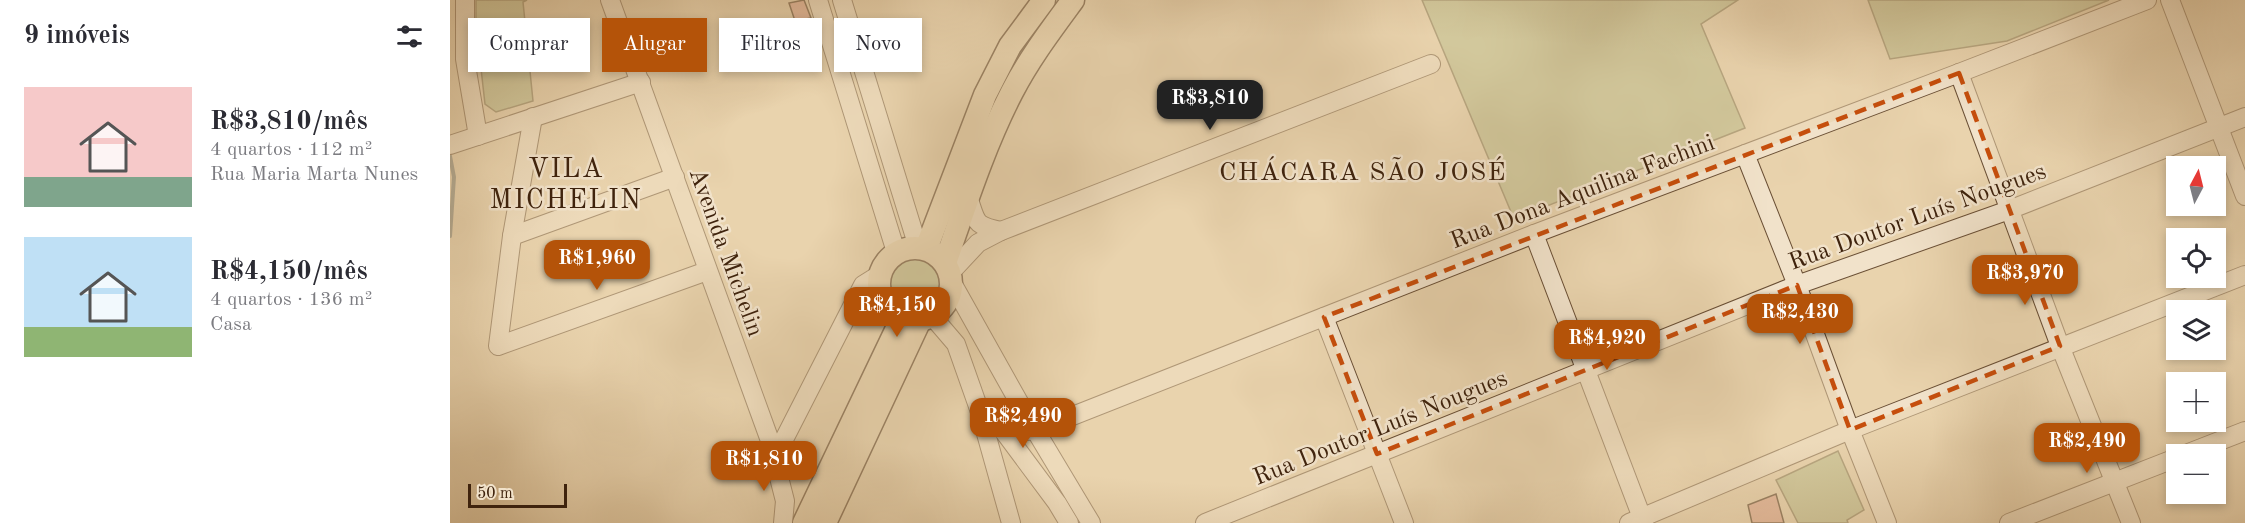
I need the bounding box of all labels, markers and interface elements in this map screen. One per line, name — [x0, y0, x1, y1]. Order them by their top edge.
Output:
chip: Comprar — [468, 18, 590, 72]
chip: Alugar — [602, 18, 707, 72]
chip: Filtros — [719, 18, 822, 72]
chip: Novo — [834, 18, 922, 72]
icon: filters — [393, 20, 426, 53]
text: 9 imóveis — [24, 23, 130, 49]
pin: R$3,810 — [1155, 80, 1265, 131]
text: R$3,810 — [1171, 89, 1249, 109]
text: R$3,810/mês — [210, 109, 368, 135]
icon: home — [72, 111, 144, 183]
street label: Rua Dona Aquilina Fachini — [1447, 131, 1718, 254]
text: 4 quartos · 112 m² — [210, 140, 372, 160]
district label: VILA MICHELIN — [490, 156, 642, 214]
district label: CHÁCARA SÃO JOSÉ — [1219, 156, 1507, 186]
north arrow — [2166, 156, 2226, 216]
map controls — [2166, 156, 2226, 504]
street label: Rua Doutor Luís Nougues — [1786, 160, 2050, 276]
text: Rua Maria Marta Nunes — [210, 165, 418, 185]
street label: Avenida Michelin — [684, 165, 767, 340]
button: locate — [2166, 228, 2226, 288]
pin: R$1,960 — [542, 240, 652, 291]
text: R$1,960 — [558, 249, 636, 269]
pin: R$3,970 — [1970, 255, 2080, 306]
text: R$4,150/mês — [210, 259, 368, 285]
icon: home — [72, 261, 144, 333]
text: R$3,970 — [1986, 264, 2064, 284]
pin: R$4,150 — [842, 287, 952, 338]
text: 4 quartos · 136 m² — [210, 290, 372, 310]
pin: R$2,430 — [1745, 294, 1855, 345]
text: R$4,150 — [858, 296, 936, 316]
button: layers — [2166, 300, 2226, 360]
text: R$2,430 — [1761, 303, 1839, 323]
text: Casa — [210, 315, 252, 335]
pin: R$4,920 — [1552, 320, 1662, 371]
text: R$4,920 — [1568, 329, 1646, 349]
street label: Rua Doutor Luís Nougues — [1250, 367, 1511, 491]
button: + — [2166, 372, 2226, 432]
pin: R$2,490 — [968, 398, 1078, 449]
text: R$2,490 — [984, 407, 1062, 427]
pin: R$2,490 — [2032, 423, 2142, 474]
text: R$2,490 — [2048, 432, 2126, 452]
pin: R$1,810 — [709, 441, 819, 492]
button: − — [2166, 444, 2226, 504]
text: R$1,810 — [725, 450, 803, 470]
scale bar — [468, 481, 567, 508]
text: 50 m — [477, 486, 513, 502]

